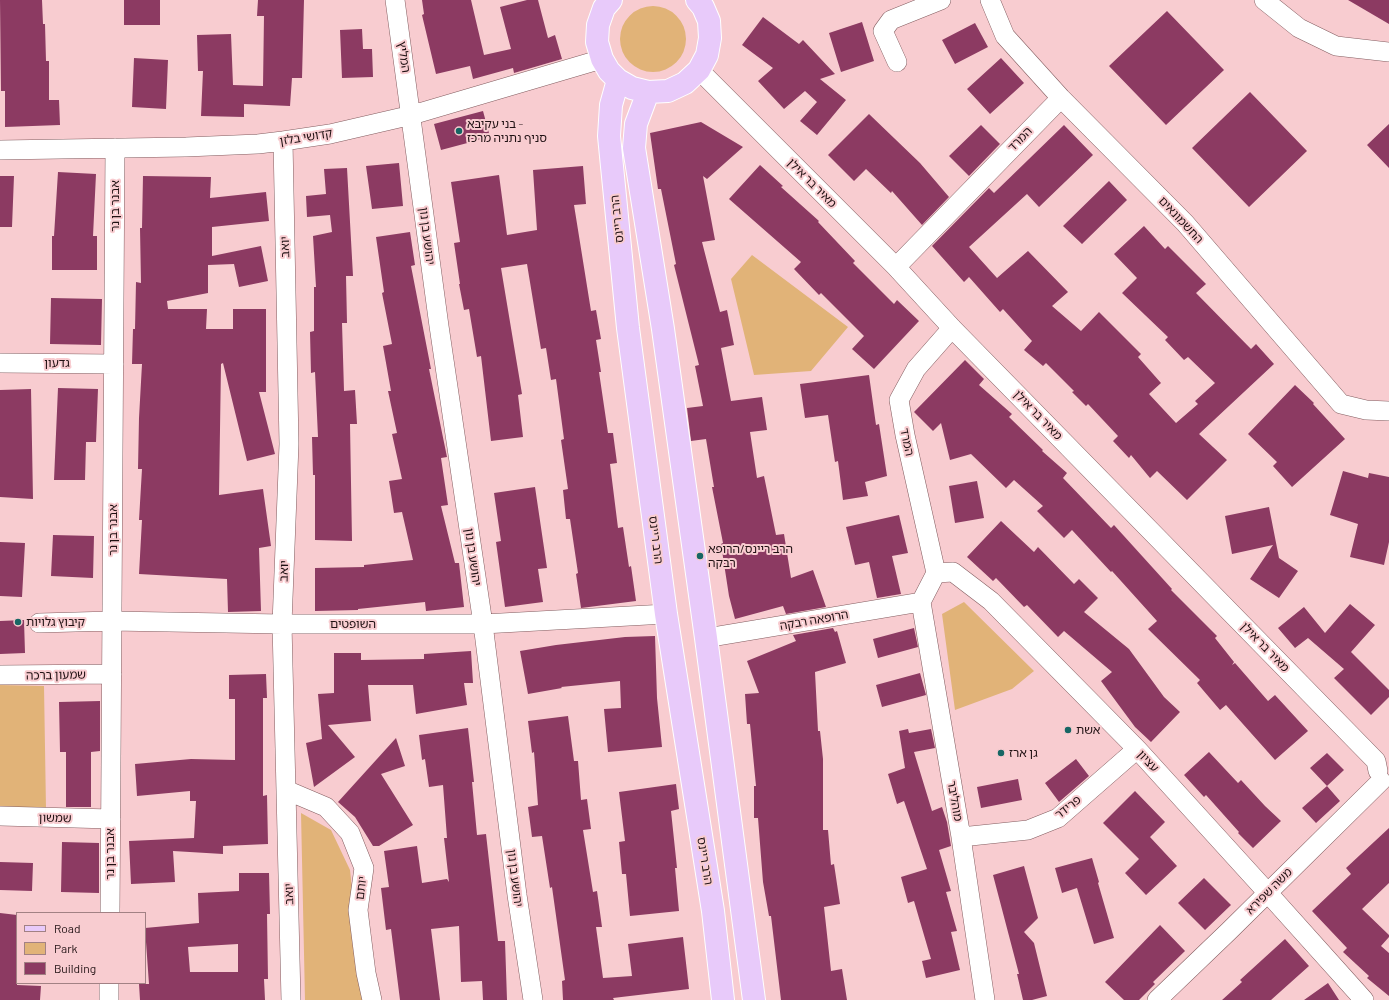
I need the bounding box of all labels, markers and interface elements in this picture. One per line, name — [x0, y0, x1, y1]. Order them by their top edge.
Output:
street label: המליץ — [395, 40, 413, 74]
place label: בני עקיבא - סניף נתניה מרכז — [467, 117, 547, 145]
street label: המרד — [1005, 124, 1035, 154]
street label: קדושי בלזן — [279, 126, 333, 148]
marker: בני עקיבא - סניף נתניה מרכז — [454, 126, 464, 136]
street label: מאיר בר אילן — [784, 155, 840, 211]
street label: אבנר בן נר — [108, 180, 122, 232]
street label: הרב ריינס — [607, 194, 627, 244]
street label: החשמונאים — [1156, 194, 1206, 246]
street label: יהושע בן נון — [416, 206, 438, 266]
street label: יואב — [278, 236, 292, 258]
street label: גדעון — [44, 356, 70, 370]
street label: מאיר בר אילן — [1011, 387, 1065, 443]
street label: המרד — [897, 427, 917, 457]
street label: אבנר בן נר — [106, 504, 120, 556]
street label: הרב ריינס — [646, 515, 666, 565]
street label: יהושע בן נון — [462, 527, 484, 587]
place label: הרב ריינס/הרופא רבקה — [708, 542, 793, 570]
marker: הרב ריינס/הרופא רבקה — [695, 551, 705, 561]
street label: יואב — [276, 560, 292, 582]
street label: הרופאה רבקה — [778, 607, 850, 633]
place label: קיבוץ גלויות — [26, 615, 85, 629]
marker: קיבוץ גלויות — [13, 617, 23, 627]
street label: השופטים — [330, 617, 376, 631]
street label: מאיר בר אילן — [1238, 619, 1292, 675]
street label: שמעון ברכה — [26, 667, 86, 683]
place label: אשת — [1076, 723, 1100, 737]
marker: אשת — [1063, 725, 1073, 735]
place label: גן ארז — [1009, 746, 1038, 760]
street label: עציון — [1134, 747, 1162, 775]
marker: גן ארז — [996, 748, 1006, 758]
street label: מוהליבר — [944, 780, 966, 822]
street label: פרידר — [1052, 792, 1084, 822]
street label: שמשון — [38, 811, 72, 825]
street label: אבנר בן נר — [103, 828, 117, 880]
street label: הרב ריינס — [694, 836, 716, 886]
street label: יהושע בן נון — [504, 848, 526, 908]
street label: משה שפירא — [1243, 865, 1295, 917]
street label: יותם — [352, 875, 370, 901]
street label: יואב — [282, 883, 296, 905]
legend — [16, 912, 146, 984]
text: Road — [54, 921, 81, 935]
text: Park — [54, 941, 78, 955]
text: Building — [54, 961, 96, 975]

